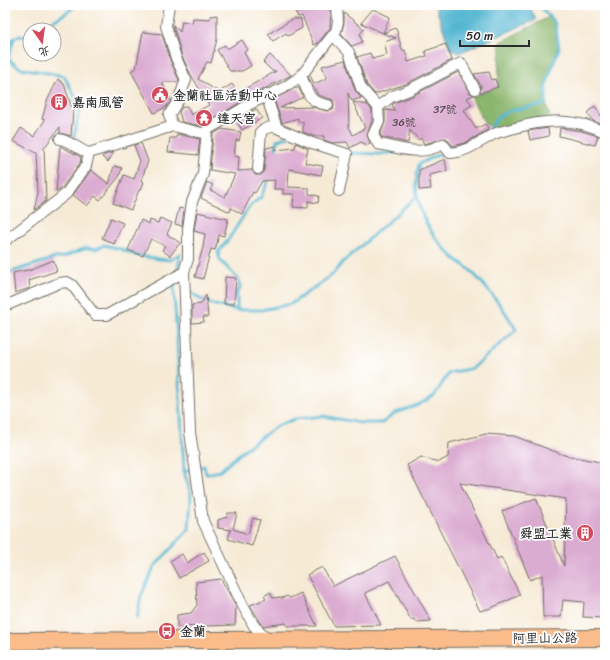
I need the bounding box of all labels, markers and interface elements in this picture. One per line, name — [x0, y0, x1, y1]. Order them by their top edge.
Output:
north arrow — [22, 22, 62, 62]
scale bar — [460, 22, 529, 48]
text: 50 m — [466, 25, 493, 47]
text: 北 — [37, 41, 52, 62]
place label: 金蘭社區活動中心 — [173, 84, 277, 107]
public building icon: 金蘭社區活動中心 — [150, 85, 170, 105]
place label: 嘉南風管 — [72, 91, 124, 114]
building icon: 嘉南風管 — [49, 92, 69, 112]
house number: 37號 — [433, 100, 457, 119]
place label: 達天宮 — [217, 107, 256, 130]
temple icon: 達天宮 — [194, 108, 214, 128]
house number: 36號 — [392, 113, 416, 132]
place label: 舜盟工業 — [520, 522, 572, 545]
building icon: 舜盟工業 — [575, 523, 595, 543]
place label: 金蘭 — [180, 620, 206, 643]
bus stop icon: 金蘭 — [157, 621, 177, 641]
street label: 阿里山公路 — [512, 626, 578, 650]

